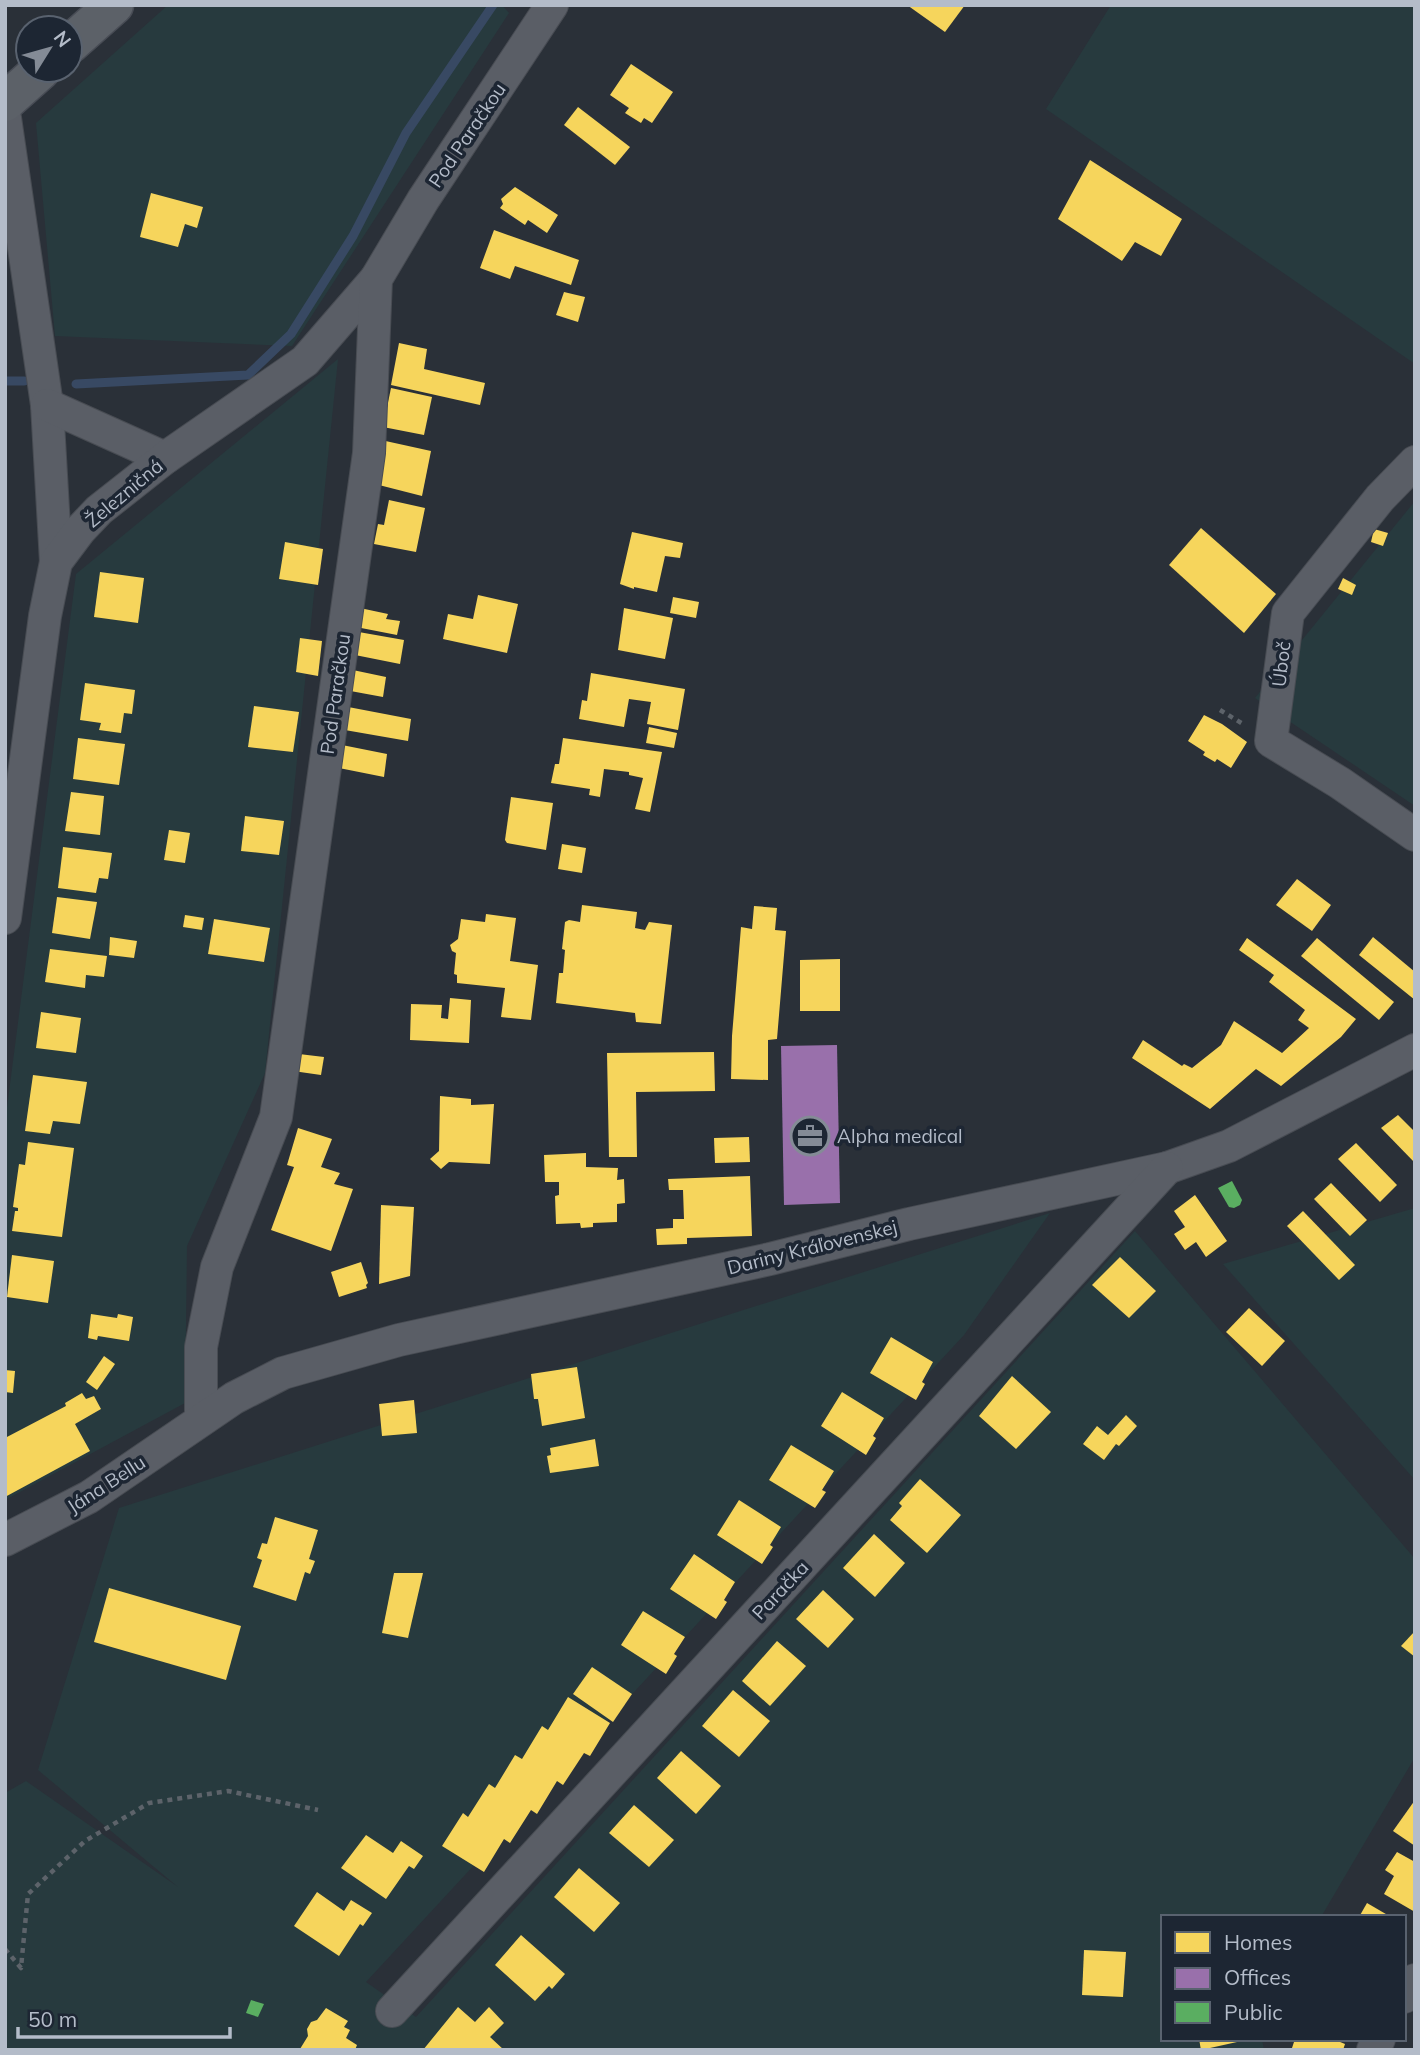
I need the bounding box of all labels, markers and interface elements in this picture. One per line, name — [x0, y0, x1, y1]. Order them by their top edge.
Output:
north arrow — [14, 14, 84, 84]
text: N — [49, 26, 76, 52]
street label: Pod Paračkou — [423, 78, 511, 192]
street label: Železničná — [80, 454, 168, 532]
street label: Pod Paračkou — [315, 632, 355, 756]
street label: Úboč — [1266, 640, 1296, 688]
office icon: Alpha medical — [789, 1115, 831, 1157]
place label: Alpha medical — [837, 1124, 963, 1148]
street label: Dariny Kráľovenskej — [725, 1214, 899, 1280]
street label: Jána Bellu — [62, 1450, 150, 1518]
street label: Paračka — [747, 1555, 813, 1625]
legend — [1161, 1915, 1406, 2041]
text: Homes — [1224, 1929, 1292, 1955]
text: Offices — [1224, 1964, 1291, 1990]
scale bar — [18, 1996, 229, 2040]
text: Public — [1224, 1999, 1283, 2025]
text: 50 m — [28, 2006, 77, 2032]

